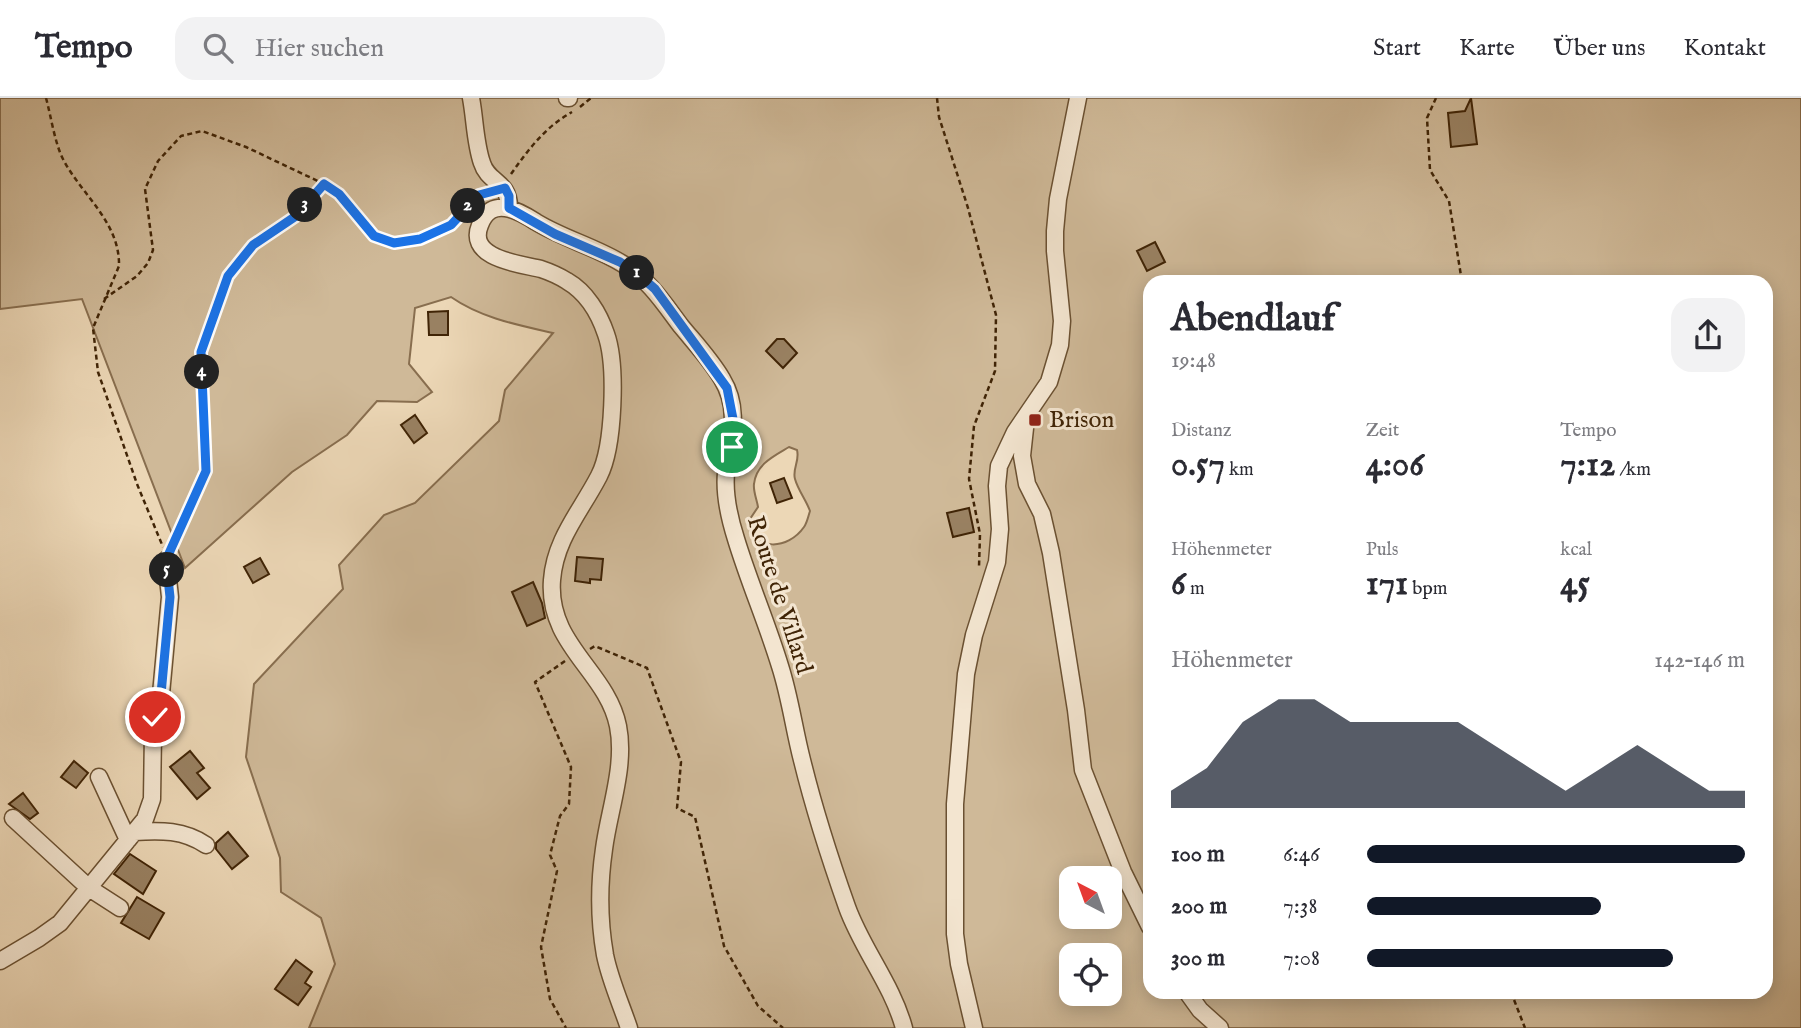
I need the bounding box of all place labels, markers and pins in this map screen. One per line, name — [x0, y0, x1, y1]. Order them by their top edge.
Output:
pin: 3 — [288, 188, 322, 222]
pin: 2 — [450, 188, 486, 224]
pin: 1 — [620, 256, 654, 290]
pin: 4 — [184, 354, 220, 390]
place label: Brison — [1049, 405, 1114, 436]
marker: Brison — [1027, 412, 1043, 428]
pin — [702, 417, 762, 477]
pin: 5 — [150, 552, 184, 588]
pin — [125, 687, 185, 747]

